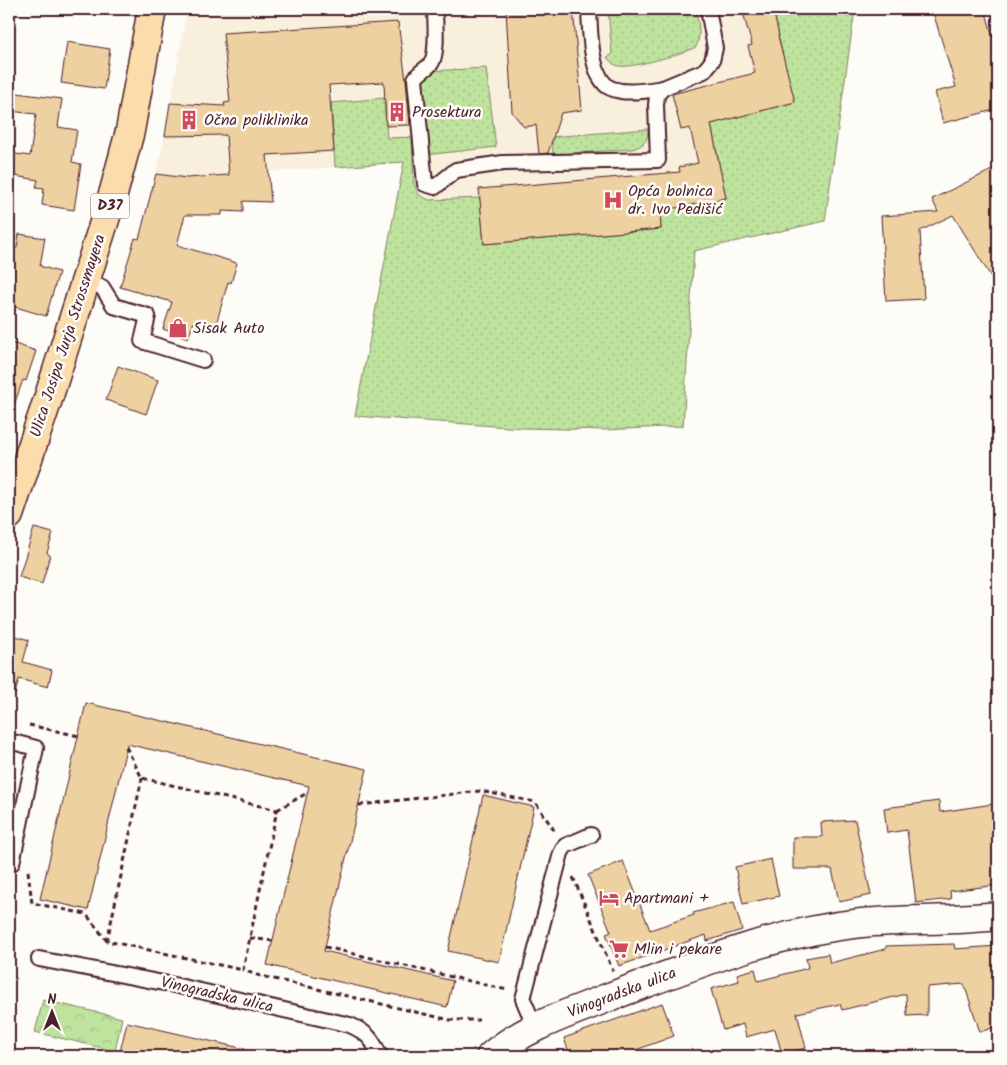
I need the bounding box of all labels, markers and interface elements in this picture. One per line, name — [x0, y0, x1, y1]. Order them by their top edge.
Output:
place label: Prosektura — [412, 100, 481, 125]
building icon: Prosektura — [386, 101, 408, 123]
place label: Očna poliklinika — [204, 108, 309, 133]
building icon: Očna poliklinika — [178, 109, 200, 131]
place label: Opća bolnica dr. Ivo Pedišić — [628, 179, 723, 222]
hospital icon: Opća bolnica dr. Ivo Pedišić — [602, 189, 624, 211]
road number: D37 — [91, 194, 129, 218]
street label: Ulica Josipa Jurja Strossmayera — [23, 231, 113, 441]
place label: Sisak Auto — [193, 316, 264, 341]
shop icon: Sisak Auto — [167, 317, 189, 339]
place label: Apartmani + — [624, 886, 709, 911]
hotel icon: Apartmani + — [598, 887, 620, 909]
place label: Mlin i pekare — [634, 937, 722, 962]
supermarket icon: Mlin i pekare — [608, 938, 630, 960]
street label: Vinogradska ulica — [564, 961, 680, 1025]
street label: Vinogradska ulica — [158, 970, 276, 1020]
north arrow — [28, 988, 78, 1038]
text: N — [48, 989, 57, 1011]

